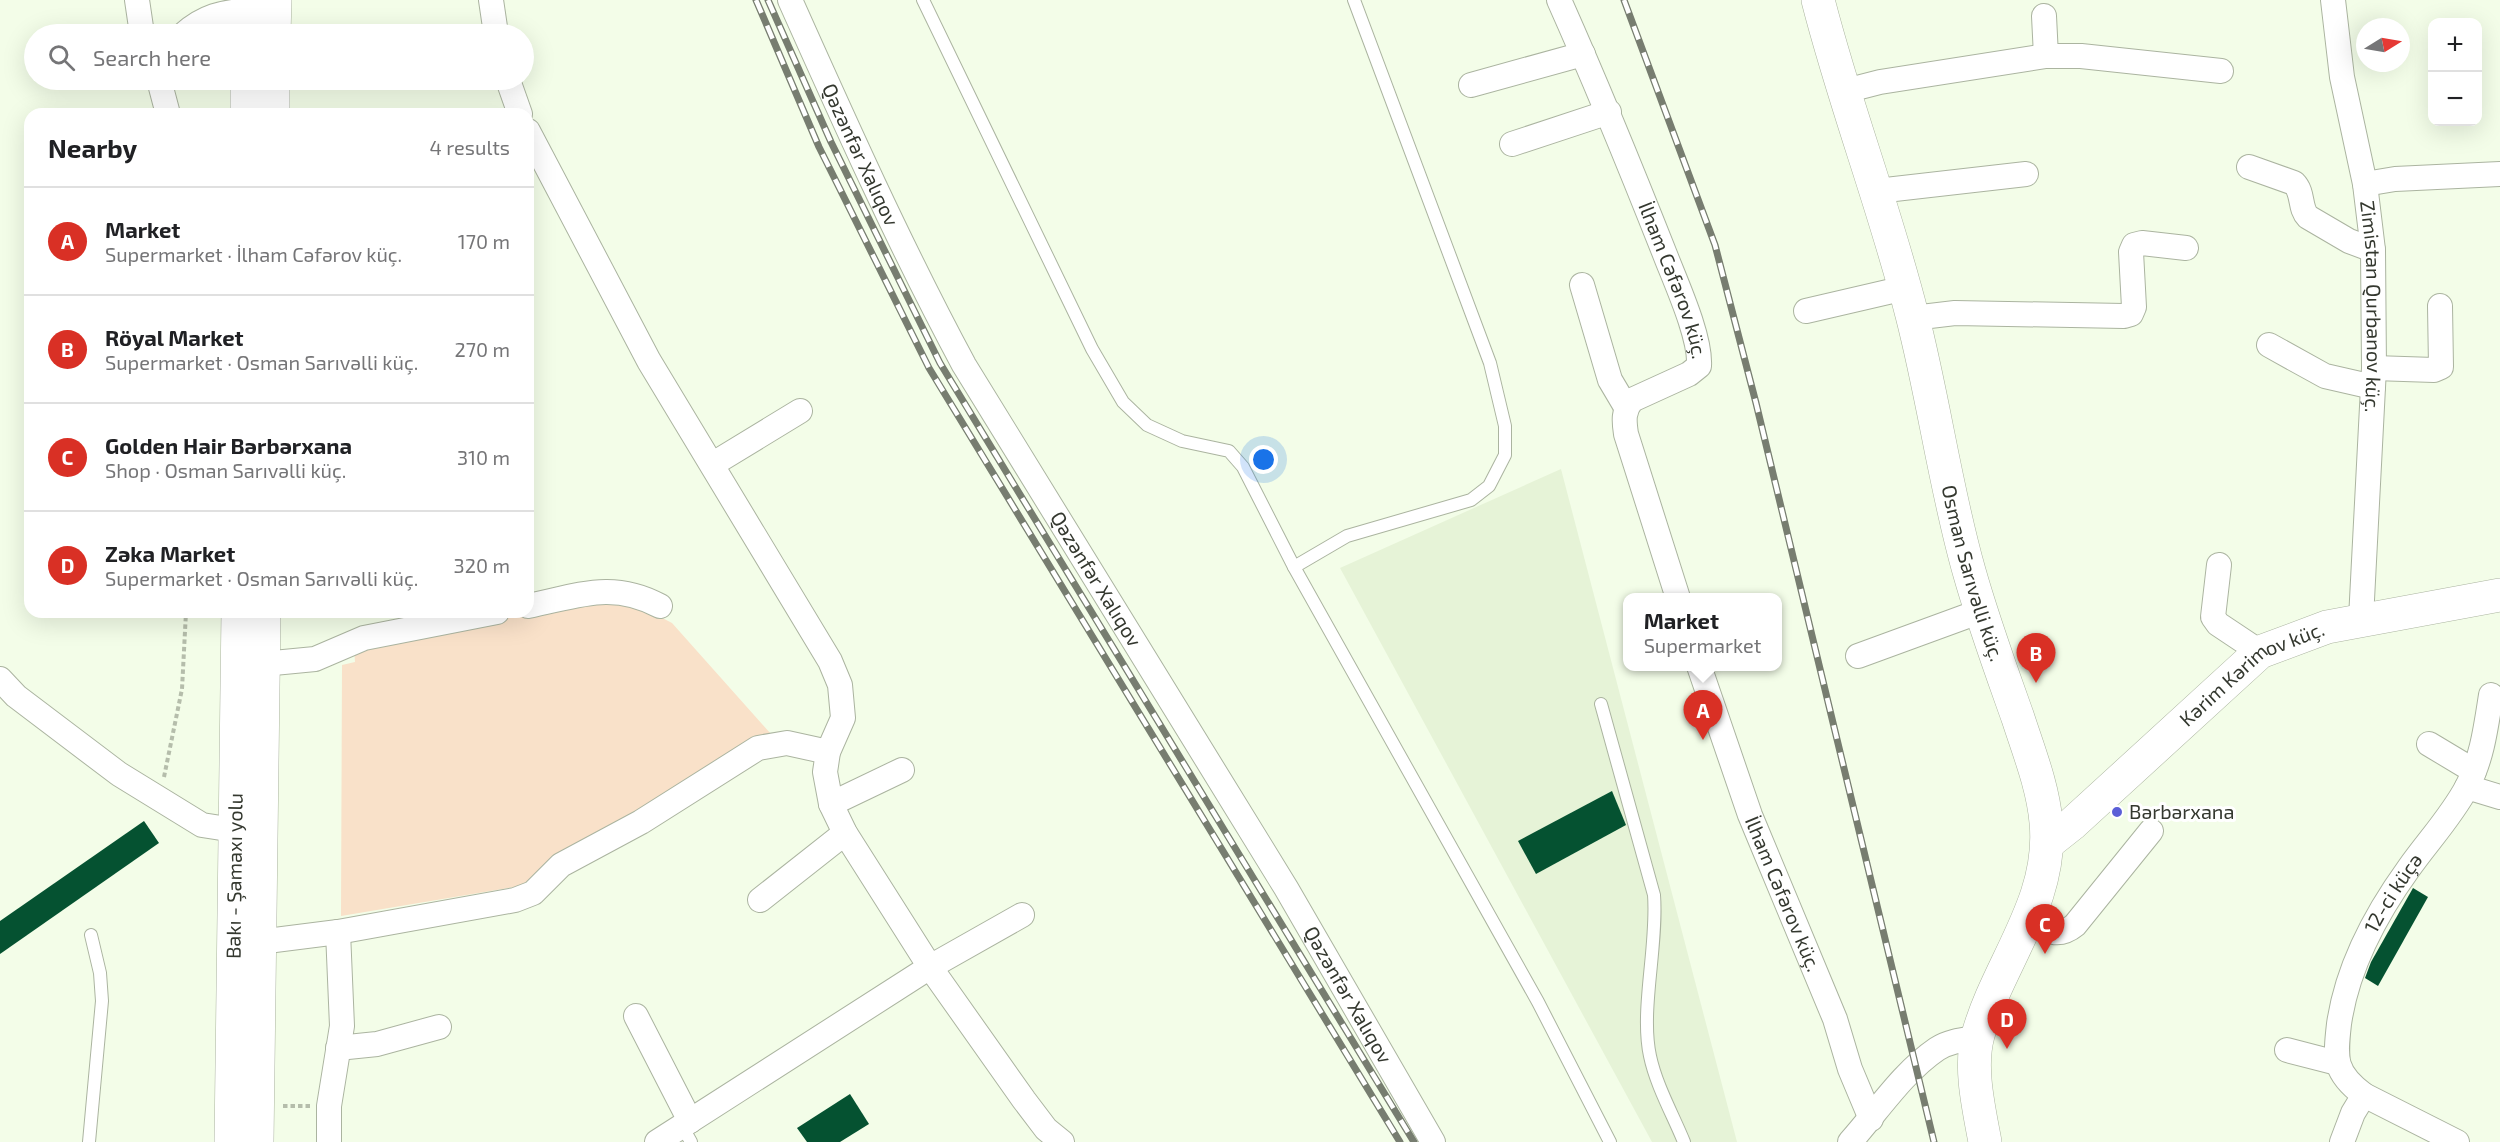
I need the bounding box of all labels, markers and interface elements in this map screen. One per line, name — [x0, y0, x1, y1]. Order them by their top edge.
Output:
north arrow — [2356, 18, 2410, 72]
map controls — [2428, 18, 2482, 126]
button: + — [2428, 18, 2482, 72]
search box — [24, 24, 534, 90]
icon: search — [45, 41, 78, 74]
text: Search here — [93, 44, 211, 70]
button: − — [2428, 72, 2482, 126]
street label: Qəzənfər Xalıqov — [818, 79, 905, 230]
text: Nearby — [48, 132, 137, 163]
text: 4 results — [430, 135, 510, 159]
street label: İlham Cəfərov küç. — [1634, 198, 1712, 360]
street label: Zimistan Qurbanov küç. — [2356, 199, 2387, 413]
text: Market — [105, 216, 180, 242]
text: A — [61, 229, 74, 253]
text: 170 m — [458, 229, 510, 253]
text: Supermarket · İlham Cəfərov küç. — [105, 242, 402, 266]
text: Röyal Market — [105, 324, 244, 350]
text: B — [61, 337, 74, 361]
text: 270 m — [454, 337, 510, 361]
text: Supermarket · Osman Sarıvəlli küç. — [105, 350, 418, 374]
text: Golden Hair Bərbərxana — [105, 432, 352, 458]
text: C — [62, 445, 73, 469]
text: 310 m — [457, 445, 510, 469]
your location — [1249, 445, 1278, 474]
text: Shop · Osman Sarıvəlli küç. — [105, 458, 346, 482]
street label: Osman Sarıvəlli küç. — [1938, 483, 2010, 664]
street label: Qəzənfər Xalıqov — [1046, 507, 1148, 651]
text: Zəka Market — [105, 540, 235, 566]
text: D — [61, 553, 74, 577]
text: 320 m — [454, 553, 510, 577]
text: Supermarket · Osman Sarıvəlli küç. — [105, 566, 418, 590]
popup — [1623, 593, 1782, 671]
text: Market — [1644, 607, 1719, 633]
street label: Kərim Kərimov küç. — [2174, 616, 2327, 731]
text: Supermarket — [1644, 633, 1761, 657]
pin: B — [2016, 634, 2056, 683]
pin: A — [1684, 690, 1722, 740]
street label: Bakı - Şamaxı yolu — [220, 793, 247, 959]
place label: Bərbərxana — [2129, 799, 2234, 823]
marker: Bərbərxana — [2110, 805, 2124, 819]
street label: İlham Cəfərov küç. — [1741, 812, 1827, 975]
street label: 12-ci küçə — [2358, 848, 2427, 936]
pin: C — [2026, 904, 2064, 954]
street label: Qəzənfər Xalıqov — [1300, 921, 1398, 1068]
pin: D — [1988, 1000, 2026, 1049]

